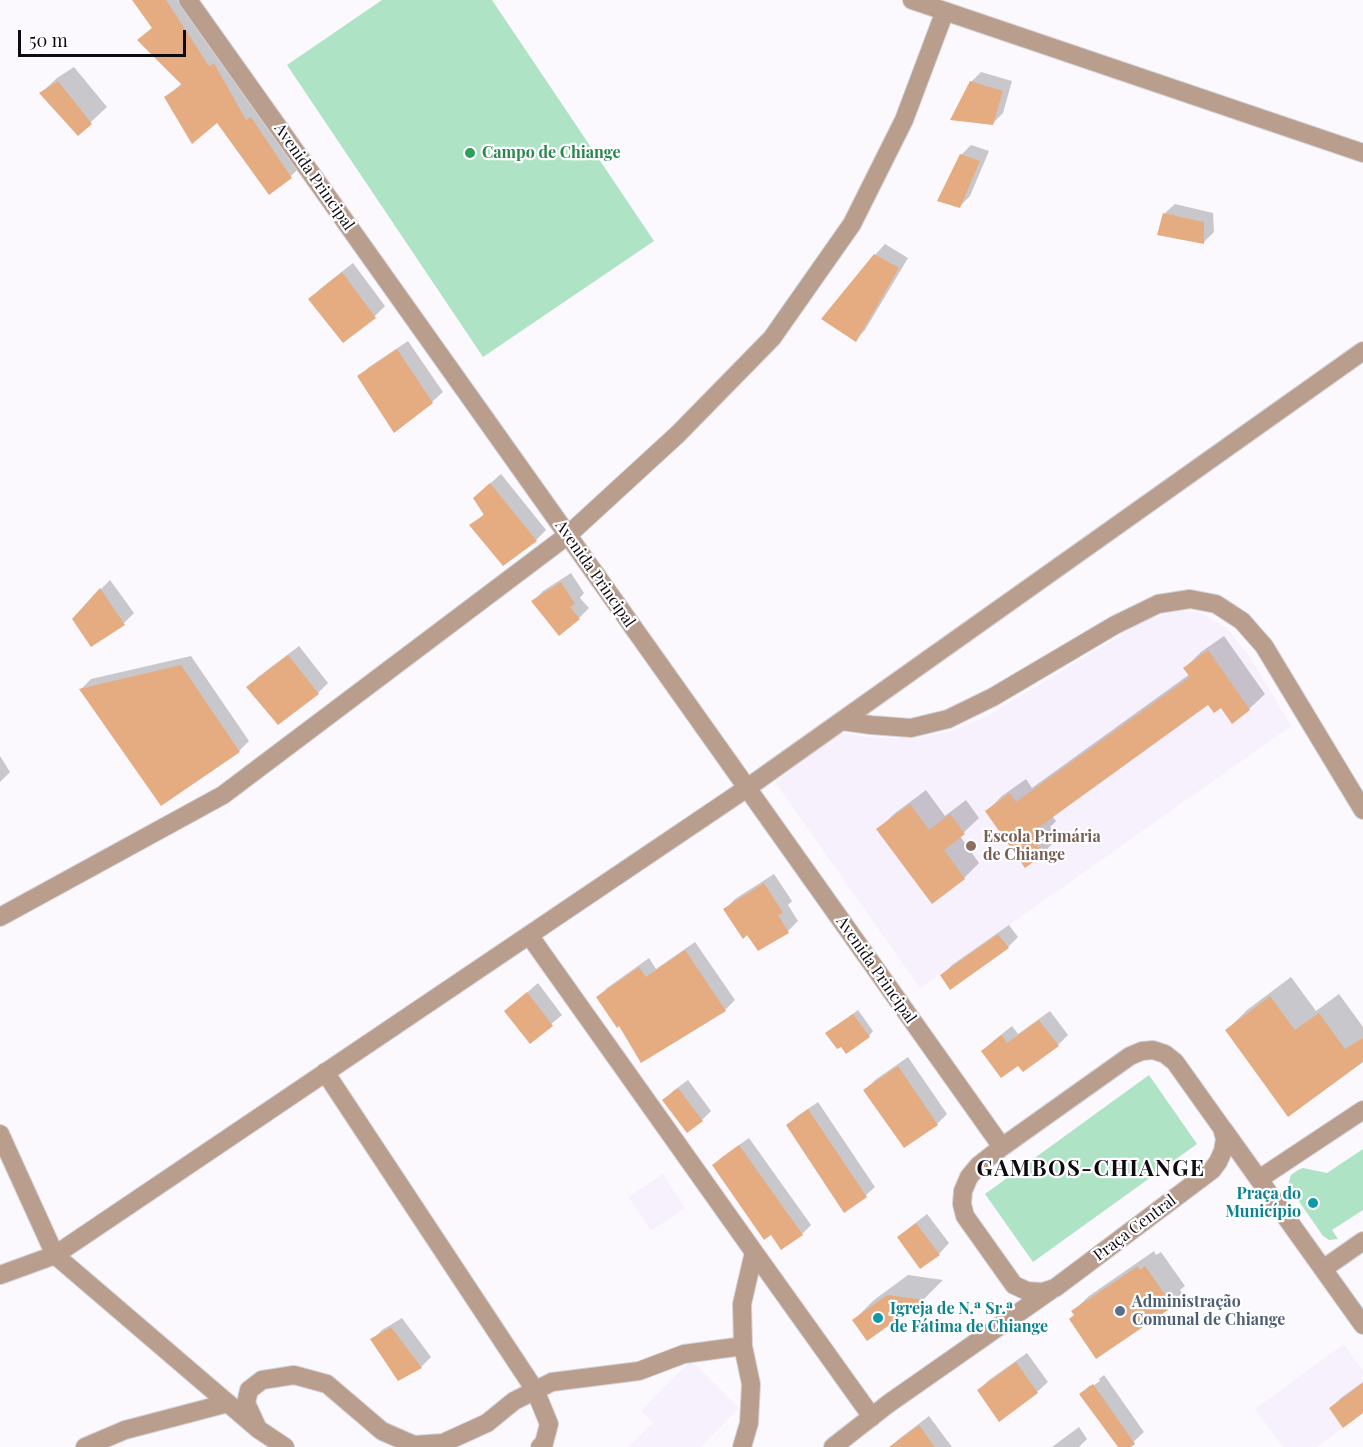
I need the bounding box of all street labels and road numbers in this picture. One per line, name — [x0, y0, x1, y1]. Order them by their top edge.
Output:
street label: Avenida Principal — [270, 120, 358, 234]
street label: Avenida Principal — [551, 517, 639, 631]
street label: Avenida Principal — [832, 913, 920, 1027]
street label: Praça Central — [1090, 1191, 1180, 1265]

